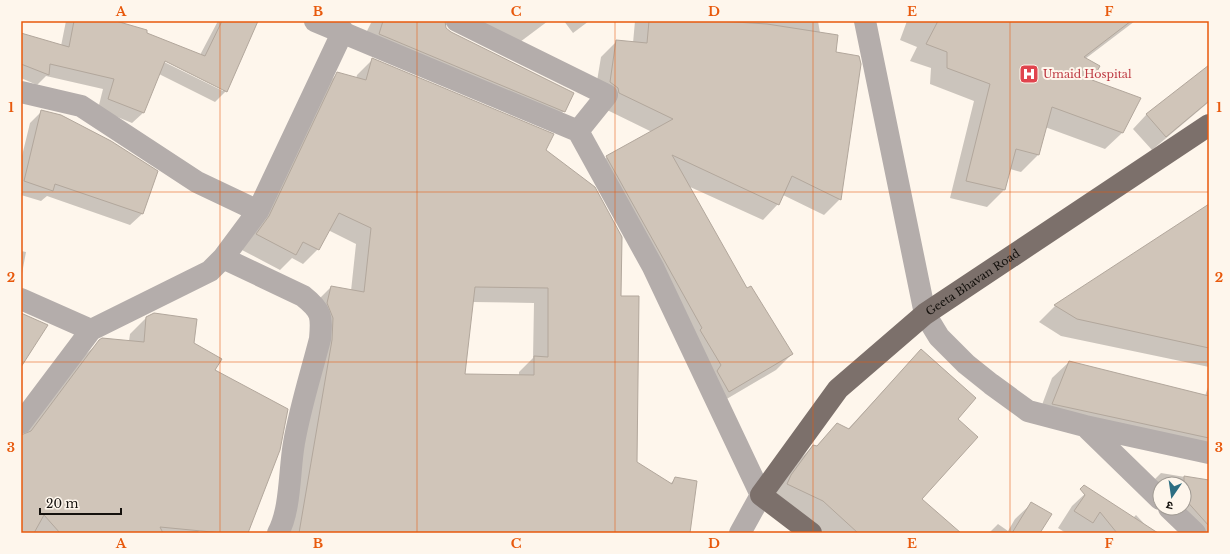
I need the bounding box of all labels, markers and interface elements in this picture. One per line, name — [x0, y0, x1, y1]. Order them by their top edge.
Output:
text: A — [115, 3, 127, 20]
text: B — [313, 3, 323, 20]
text: C — [511, 3, 522, 20]
text: D — [708, 3, 720, 20]
text: E — [907, 3, 917, 20]
text: F — [1105, 3, 1114, 20]
hospital icon: Umaid Hospital — [1018, 63, 1040, 85]
place label: Umaid Hospital — [1043, 67, 1132, 81]
text: 1 — [8, 99, 14, 116]
text: 1 — [1216, 99, 1222, 116]
street label: Geeta Bhavan Road — [923, 246, 1023, 319]
text: 2 — [7, 269, 15, 286]
text: 2 — [1215, 269, 1223, 286]
text: 3 — [7, 439, 15, 456]
text: 3 — [1215, 439, 1223, 456]
north arrow — [1152, 476, 1192, 516]
scale bar — [40, 490, 121, 516]
text: 20 m — [46, 496, 78, 511]
text: उ — [1164, 498, 1174, 513]
text: A — [115, 535, 127, 552]
text: B — [313, 535, 323, 552]
text: C — [511, 535, 522, 552]
text: D — [708, 535, 720, 552]
text: E — [907, 535, 917, 552]
text: F — [1105, 535, 1114, 552]

